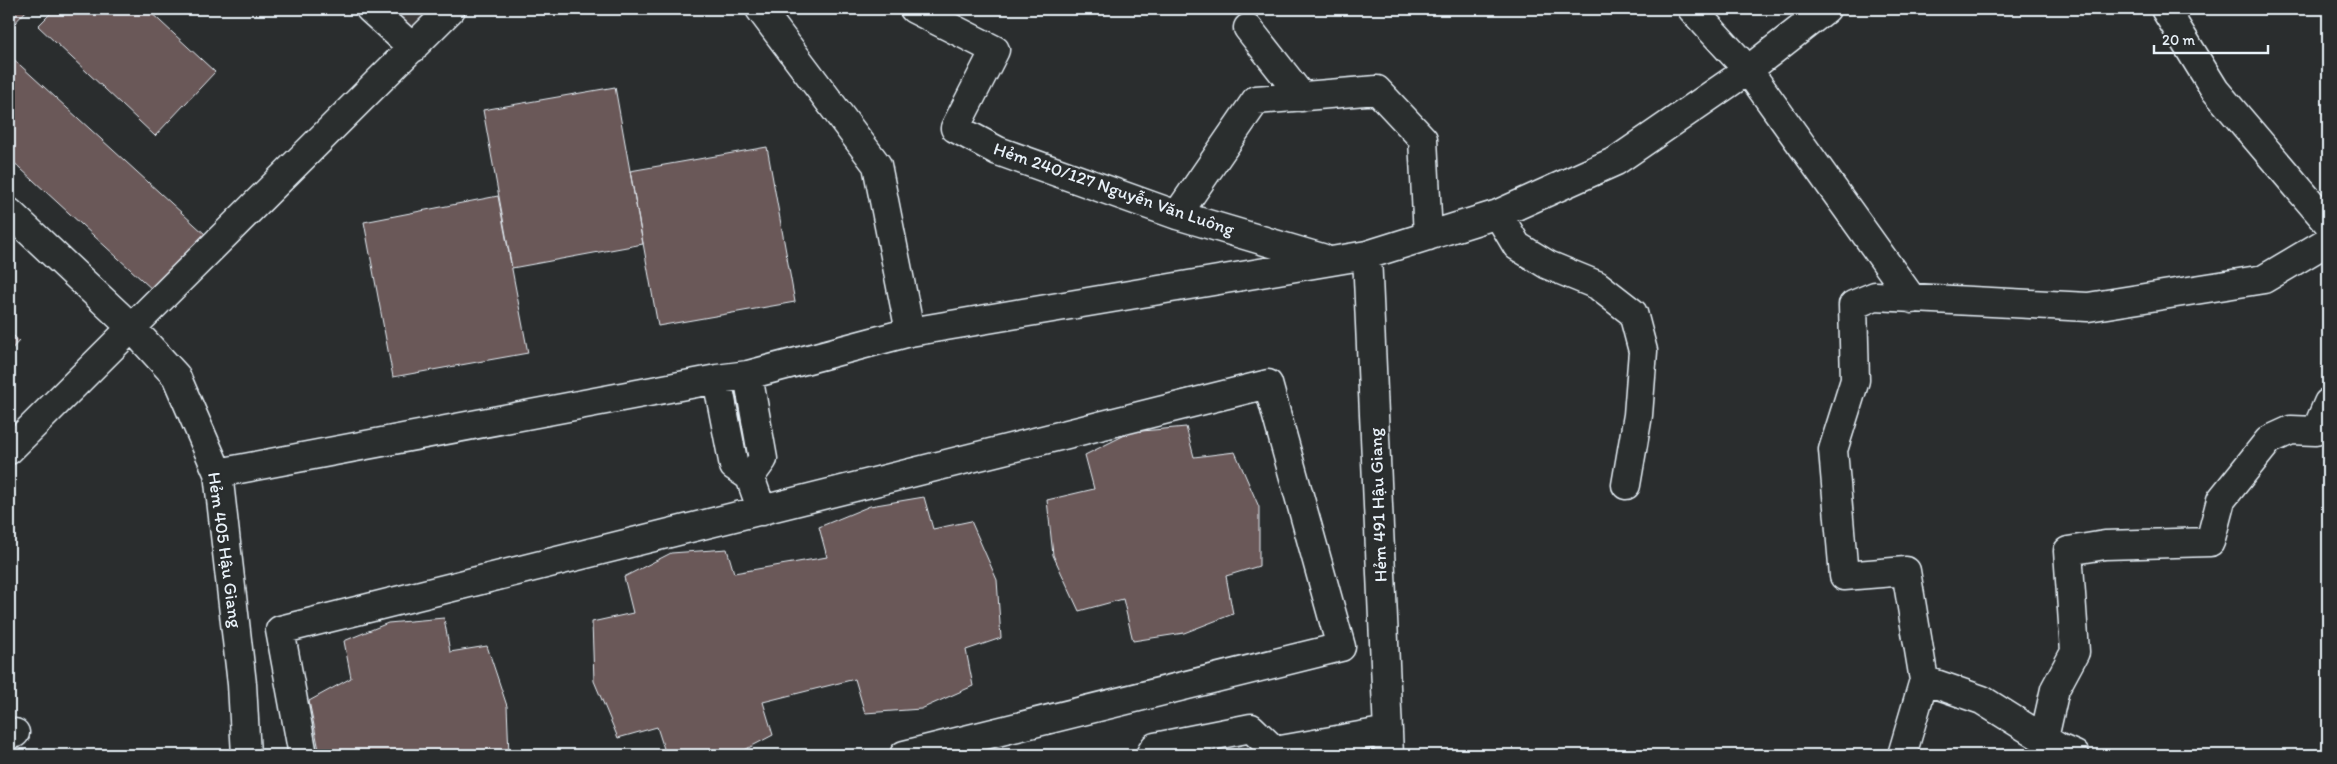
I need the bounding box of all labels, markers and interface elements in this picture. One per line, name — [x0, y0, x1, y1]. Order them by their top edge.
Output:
scale bar — [2154, 22, 2268, 54]
text: 20 m — [2162, 31, 2196, 49]
street label: Hẻm 240/127 Nguyễn Văn Luông — [991, 137, 1238, 241]
street label: Hẻm 491 Hậu Giang — [1364, 427, 1392, 583]
street label: Hẻm 405 Hậu Giang — [203, 471, 247, 630]

